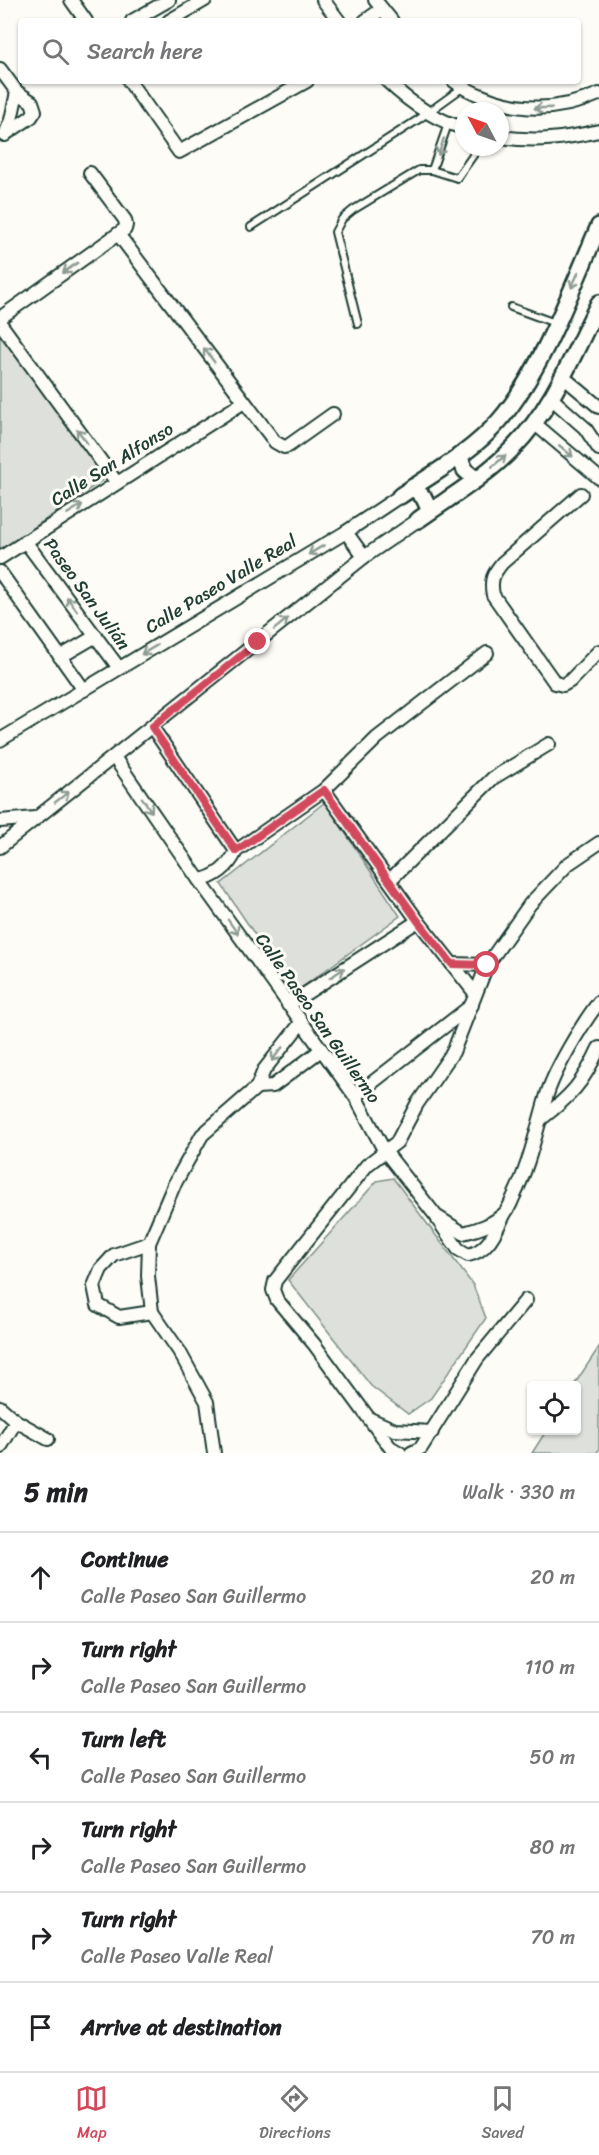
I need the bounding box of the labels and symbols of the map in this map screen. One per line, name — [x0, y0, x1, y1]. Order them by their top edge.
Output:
north arrow — [455, 102, 509, 156]
one-way arrow — [533, 102, 553, 114]
one-way arrow — [435, 137, 446, 156]
one-way arrow — [63, 262, 79, 274]
one-way arrow — [569, 271, 580, 289]
one-way arrow — [202, 348, 215, 364]
street label: Calle San Alfonso — [44, 413, 180, 515]
one-way arrow — [76, 428, 88, 444]
one-way arrow — [558, 444, 574, 457]
one-way arrow — [491, 454, 506, 468]
one-way arrow — [66, 503, 83, 515]
street label: Calle Paseo Valle Real — [139, 525, 304, 642]
street label: Paseo San Julián — [35, 531, 139, 657]
one-way arrow — [308, 544, 325, 556]
one-way arrow — [66, 596, 78, 612]
one-way arrow — [272, 617, 288, 630]
route end — [244, 628, 270, 654]
one-way arrow — [140, 645, 157, 657]
one-way arrow — [54, 791, 70, 804]
one-way arrow — [141, 797, 153, 813]
one-way arrow — [226, 919, 239, 935]
street label: Calle Paseo San Guillermo — [247, 926, 389, 1110]
route start — [473, 951, 499, 977]
one-way arrow — [328, 967, 345, 979]
one-way arrow — [270, 1045, 283, 1061]

